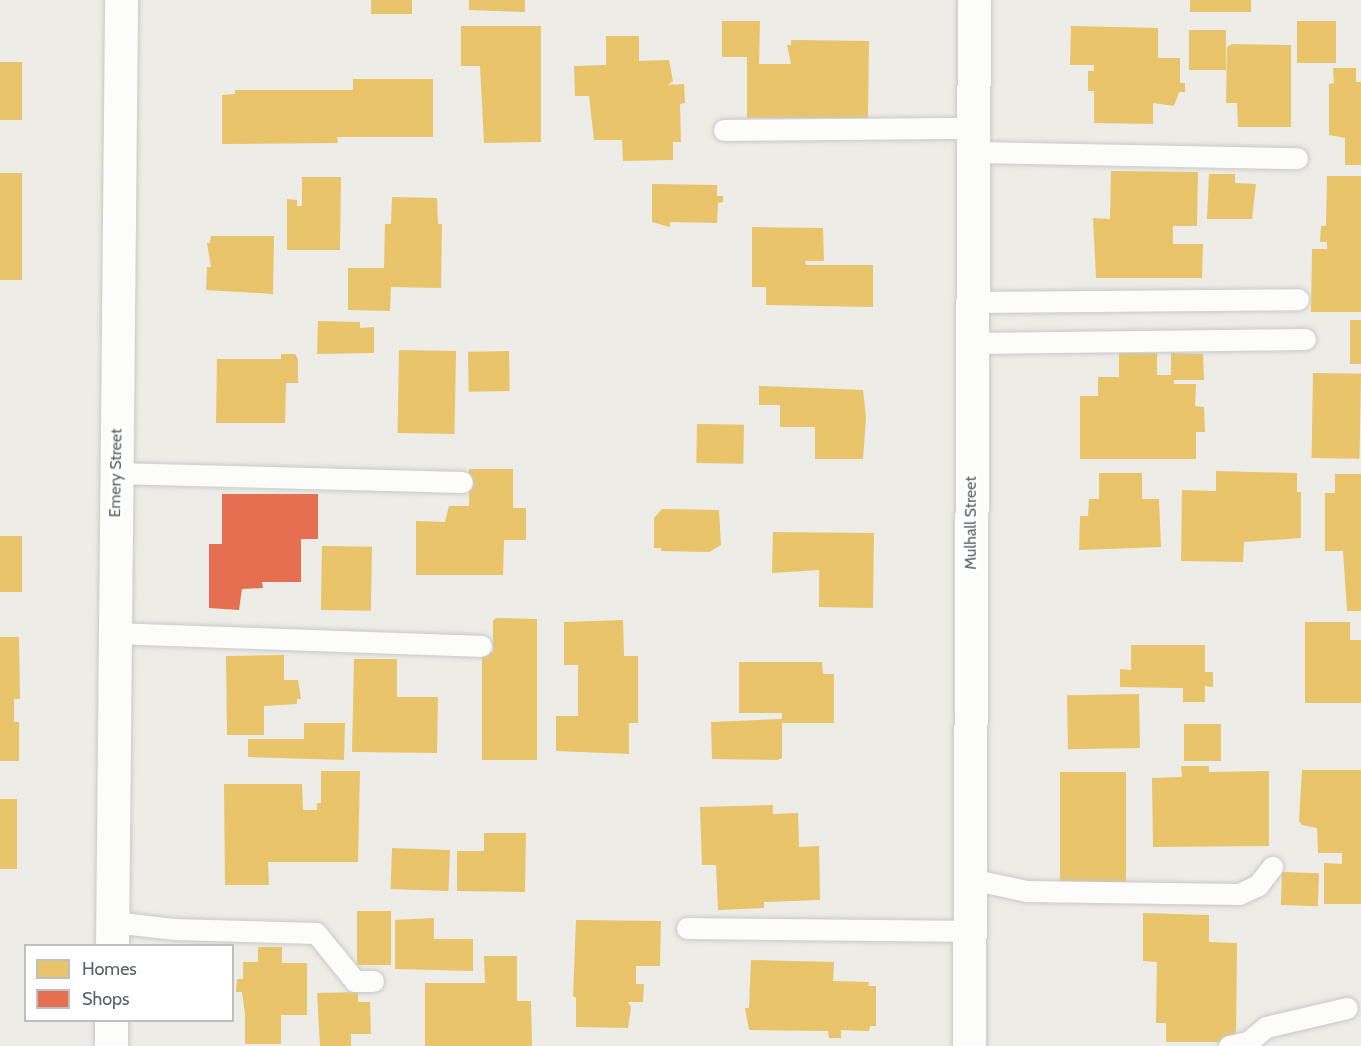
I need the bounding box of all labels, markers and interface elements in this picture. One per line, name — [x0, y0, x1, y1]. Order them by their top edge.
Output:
street label: Emery Street — [106, 428, 126, 518]
street label: Mulhall Street — [961, 476, 981, 570]
legend — [24, 944, 234, 1022]
text: Homes — [82, 958, 137, 980]
text: Shops — [82, 988, 130, 1010]

